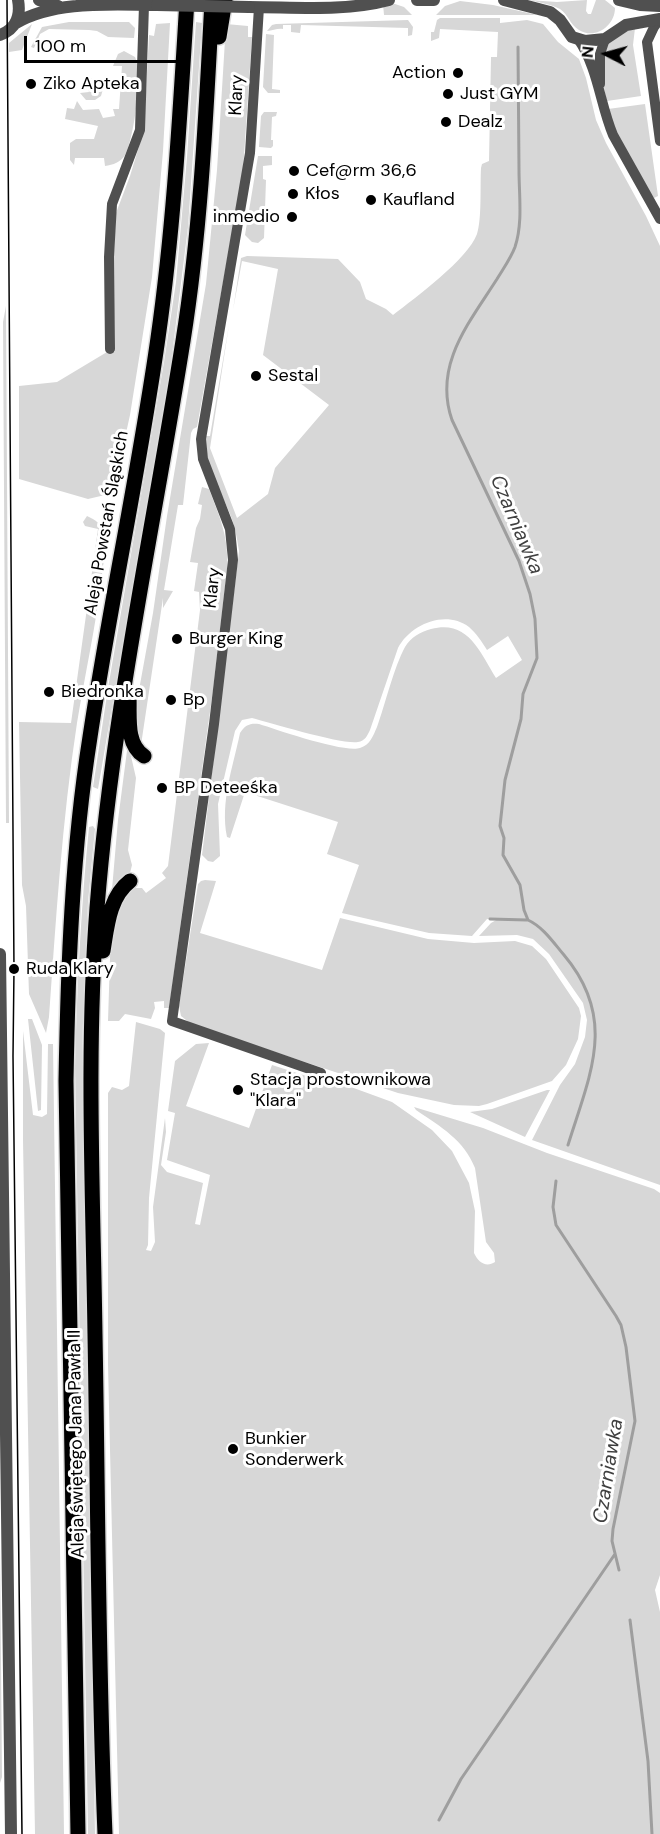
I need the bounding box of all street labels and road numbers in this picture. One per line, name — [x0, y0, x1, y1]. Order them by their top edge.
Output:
street label: Klary — [225, 74, 249, 116]
street label: Aleja Powstań Śląskich — [80, 429, 134, 617]
street label: Klary — [200, 566, 226, 610]
street label: Aleja świętego Jana Pawła II — [64, 1330, 90, 1558]

